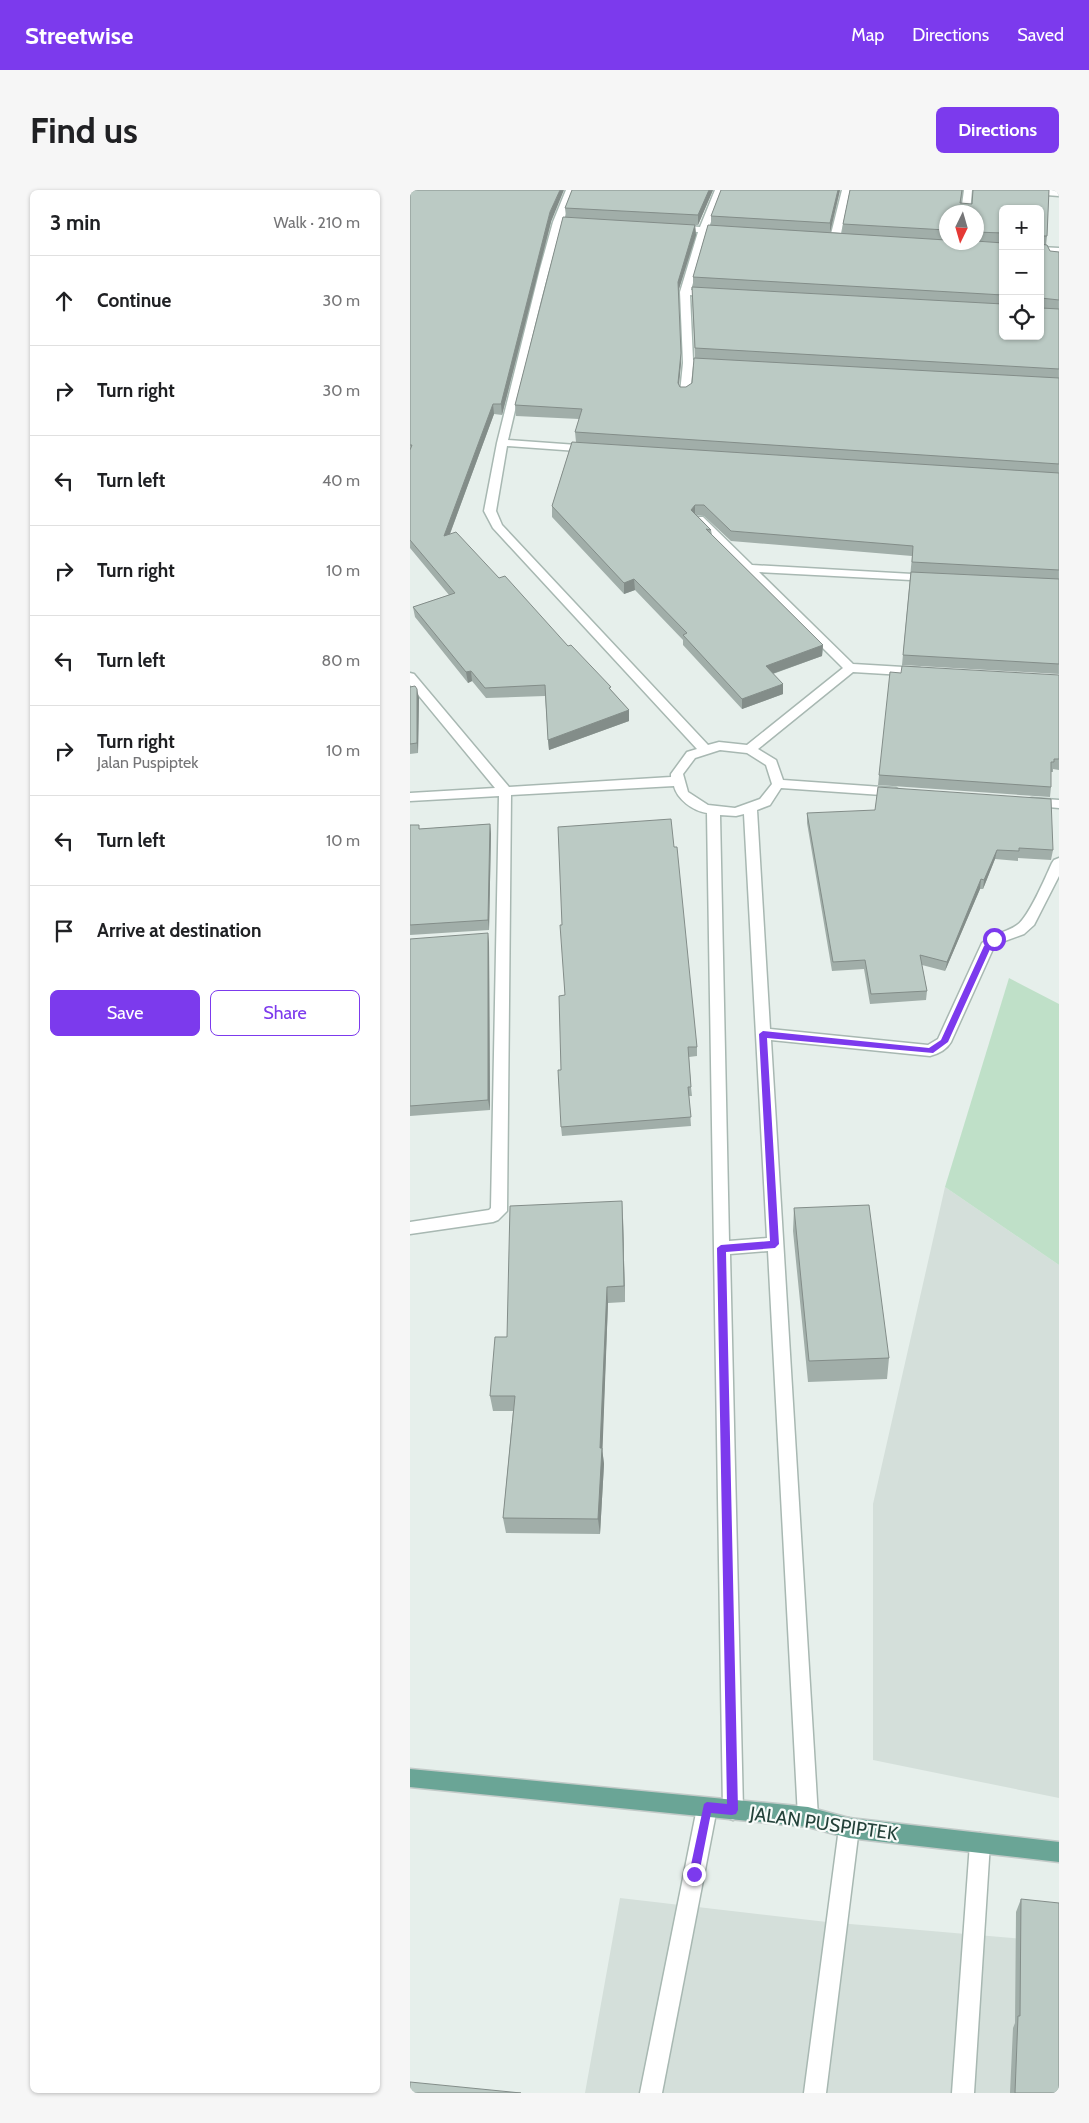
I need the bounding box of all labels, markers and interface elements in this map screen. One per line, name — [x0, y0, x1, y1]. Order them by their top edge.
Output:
text: Streetwise — [25, 21, 133, 50]
text: Map — [851, 24, 884, 46]
text: Directions — [912, 24, 989, 46]
text: Saved — [1017, 24, 1064, 46]
button: Directions — [936, 107, 1059, 153]
text: Find us — [30, 109, 138, 152]
north arrow — [939, 205, 984, 250]
map controls — [999, 205, 1044, 340]
button: + — [999, 205, 1044, 250]
text: 3 min — [50, 210, 101, 235]
text: Walk · 210 m — [273, 213, 360, 232]
button: − — [999, 250, 1044, 295]
icon: ahead — [50, 287, 78, 315]
text: Continue — [97, 289, 171, 312]
text: 30 m — [323, 291, 360, 310]
button: locate — [999, 295, 1044, 340]
icon: right — [50, 377, 78, 405]
text: Turn right — [97, 379, 175, 402]
text: 30 m — [323, 381, 360, 400]
icon: left — [50, 467, 78, 495]
text: Turn left — [97, 469, 165, 492]
text: 40 m — [322, 471, 360, 490]
icon: right — [50, 557, 78, 585]
text: Turn right — [97, 559, 175, 582]
text: 10 m — [326, 561, 360, 580]
icon: left — [50, 647, 78, 675]
text: Turn left — [97, 649, 165, 672]
text: 80 m — [322, 651, 360, 670]
text: Turn right — [97, 730, 175, 753]
icon: right — [50, 737, 78, 765]
text: 10 m — [326, 741, 360, 760]
text: Jalan Puspiptek — [97, 753, 198, 772]
icon: left — [50, 827, 78, 855]
text: Turn left — [97, 829, 165, 852]
text: 10 m — [326, 831, 360, 850]
icon: arrive — [50, 917, 78, 945]
text: Arrive at destination — [97, 919, 261, 942]
route start — [983, 928, 1006, 951]
button: Save — [50, 990, 200, 1036]
button: Share — [210, 990, 360, 1036]
street label: JALAN PUSPIPTEK — [747, 1802, 900, 1845]
route end — [683, 1863, 706, 1886]

